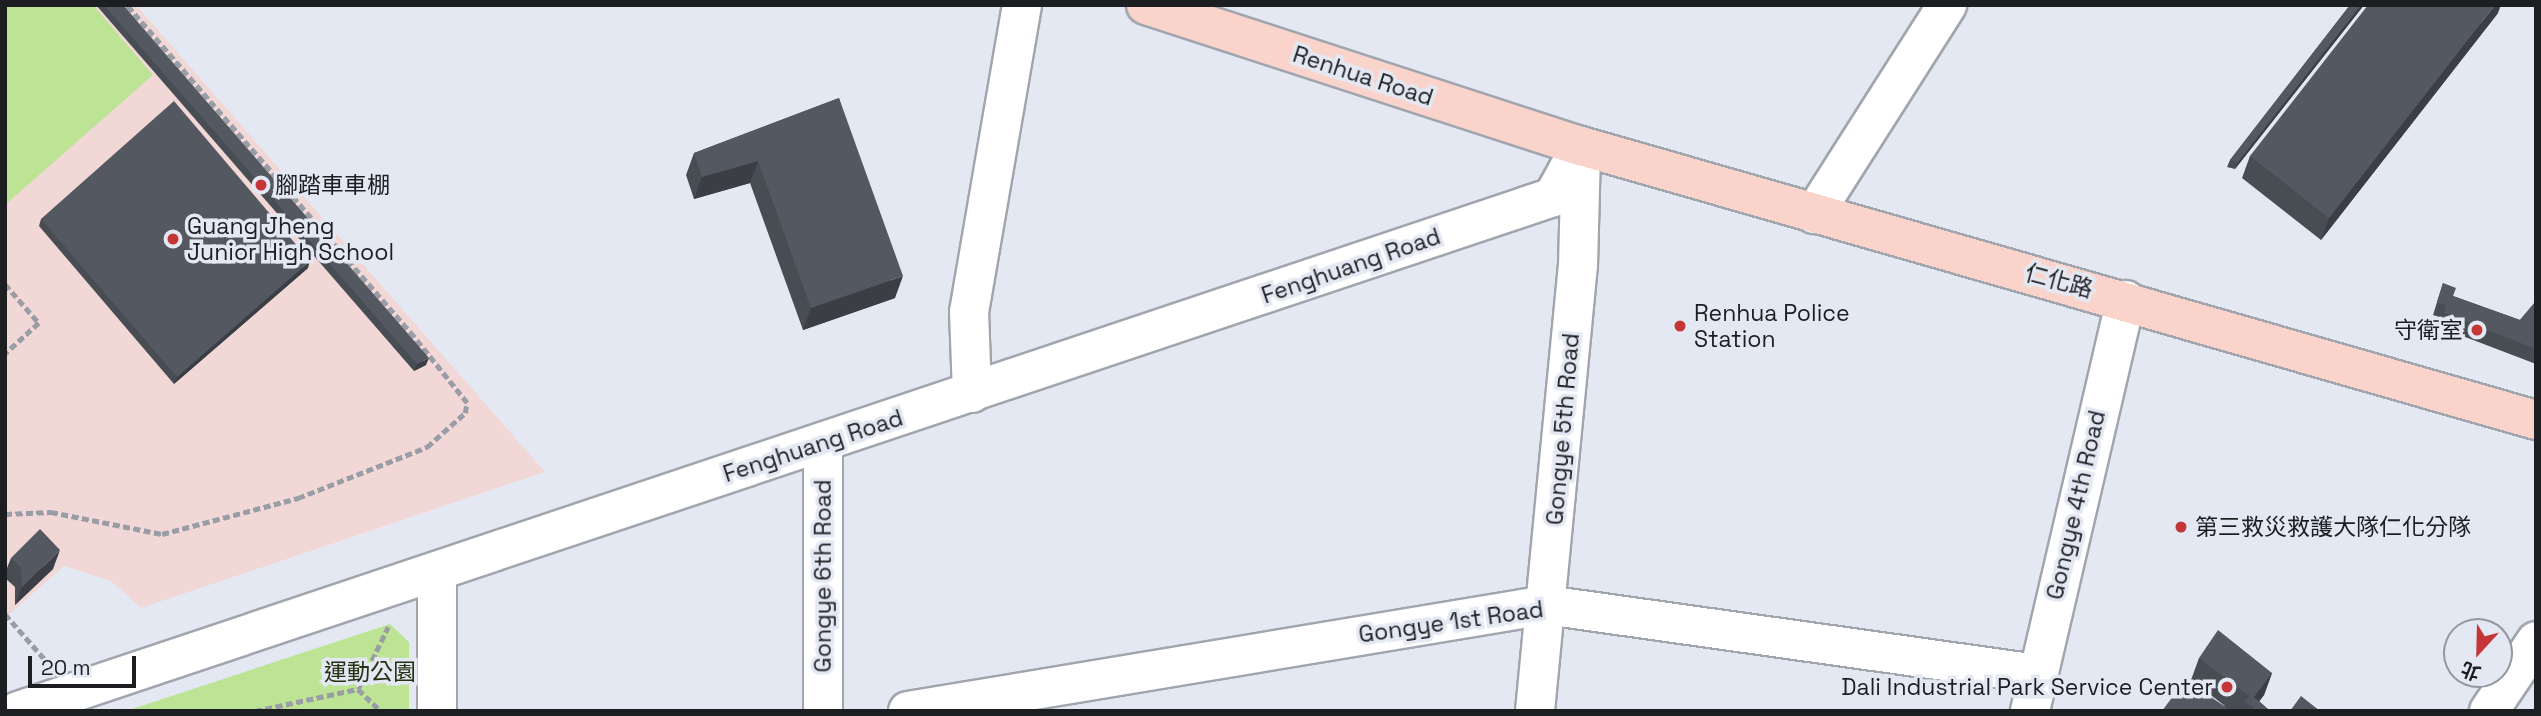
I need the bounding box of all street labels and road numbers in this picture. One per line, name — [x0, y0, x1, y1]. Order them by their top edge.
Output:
street label: Renhua Road — [1289, 40, 1437, 112]
street label: Fenghuang Road — [1258, 222, 1444, 310]
street label: 仁化路 — [2022, 259, 2096, 303]
street label: Gongye 5th Road — [1541, 332, 1585, 526]
street label: Fenghuang Road — [720, 404, 906, 488]
street label: Gongye 4th Road — [2041, 408, 2111, 602]
street label: Gongye 6th Road — [809, 480, 837, 672]
street label: Gongye 1st Road — [1357, 595, 1545, 649]

